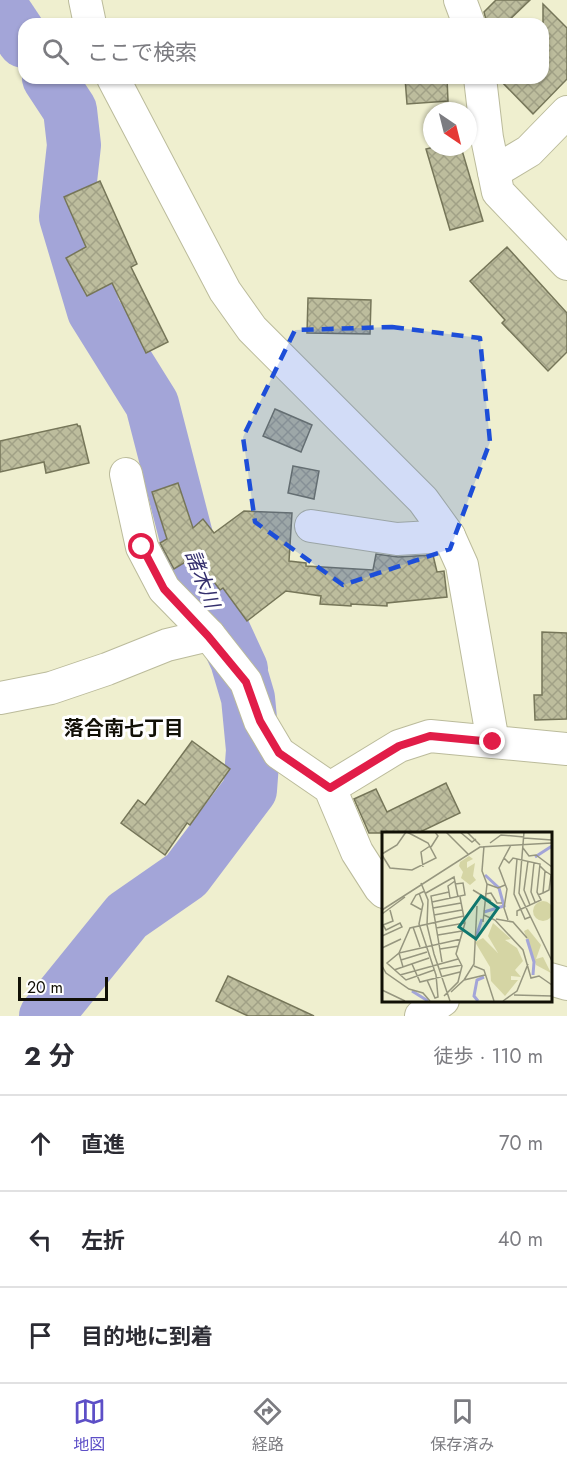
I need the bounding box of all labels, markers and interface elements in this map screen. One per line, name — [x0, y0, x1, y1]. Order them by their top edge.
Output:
search box — [18, 18, 549, 84]
icon: search — [39, 35, 72, 68]
text: ここで検索 — [87, 36, 197, 68]
north arrow — [423, 102, 477, 156]
route start — [128, 533, 154, 559]
water label: 諸木川 — [178, 546, 227, 614]
district label: 落合南七丁目 — [64, 714, 184, 743]
route end — [479, 728, 505, 754]
inset map — [382, 832, 552, 1001]
scale bar — [18, 974, 108, 1002]
text: 20 m — [27, 976, 63, 999]
text: 2 分 — [24, 1037, 75, 1075]
text: 徒歩 · 110 m — [433, 1042, 543, 1071]
icon: ahead — [24, 1127, 57, 1160]
text: 直進 — [81, 1128, 125, 1160]
text: 70 m — [499, 1129, 543, 1158]
icon: left — [24, 1223, 57, 1256]
text: 左折 — [81, 1224, 125, 1256]
text: 40 m — [498, 1225, 543, 1254]
icon: arrive — [24, 1319, 57, 1352]
text: 目的地に到着 — [81, 1320, 213, 1352]
tab: 地図 — [73, 1395, 106, 1456]
tab: 経路 — [251, 1395, 284, 1456]
tab: 保存済み — [430, 1395, 494, 1456]

